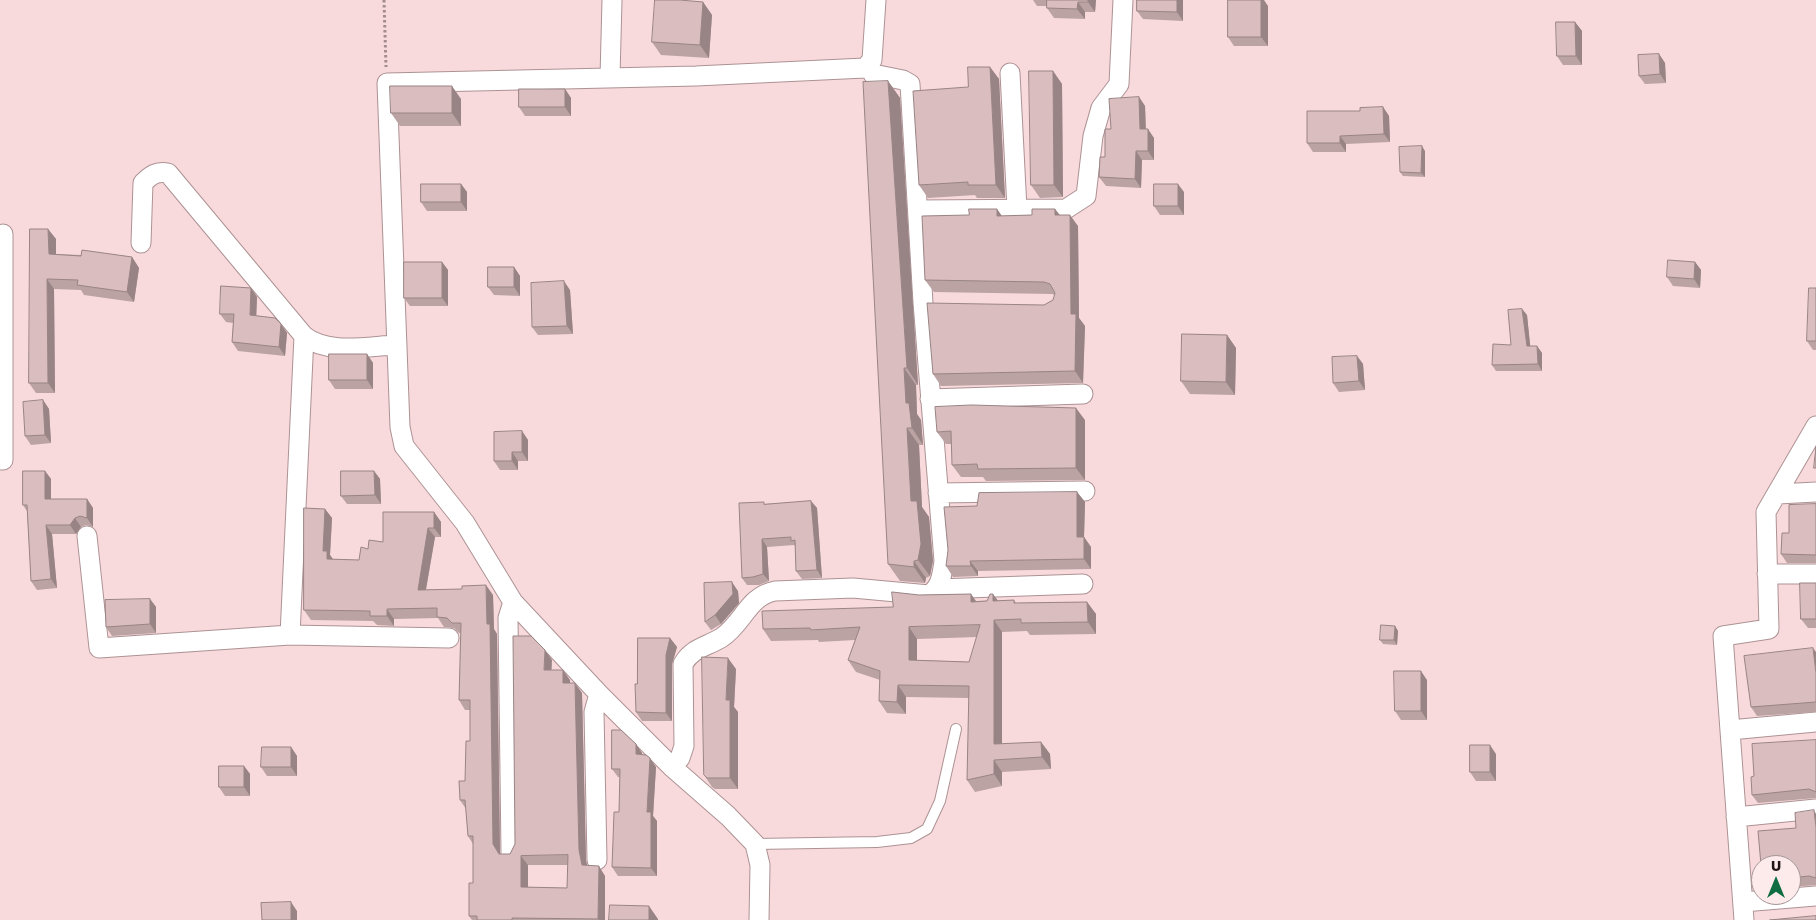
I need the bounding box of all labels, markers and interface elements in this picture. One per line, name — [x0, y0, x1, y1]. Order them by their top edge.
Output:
north arrow — [1751, 855, 1801, 905]
text: U — [1771, 857, 1781, 874]

